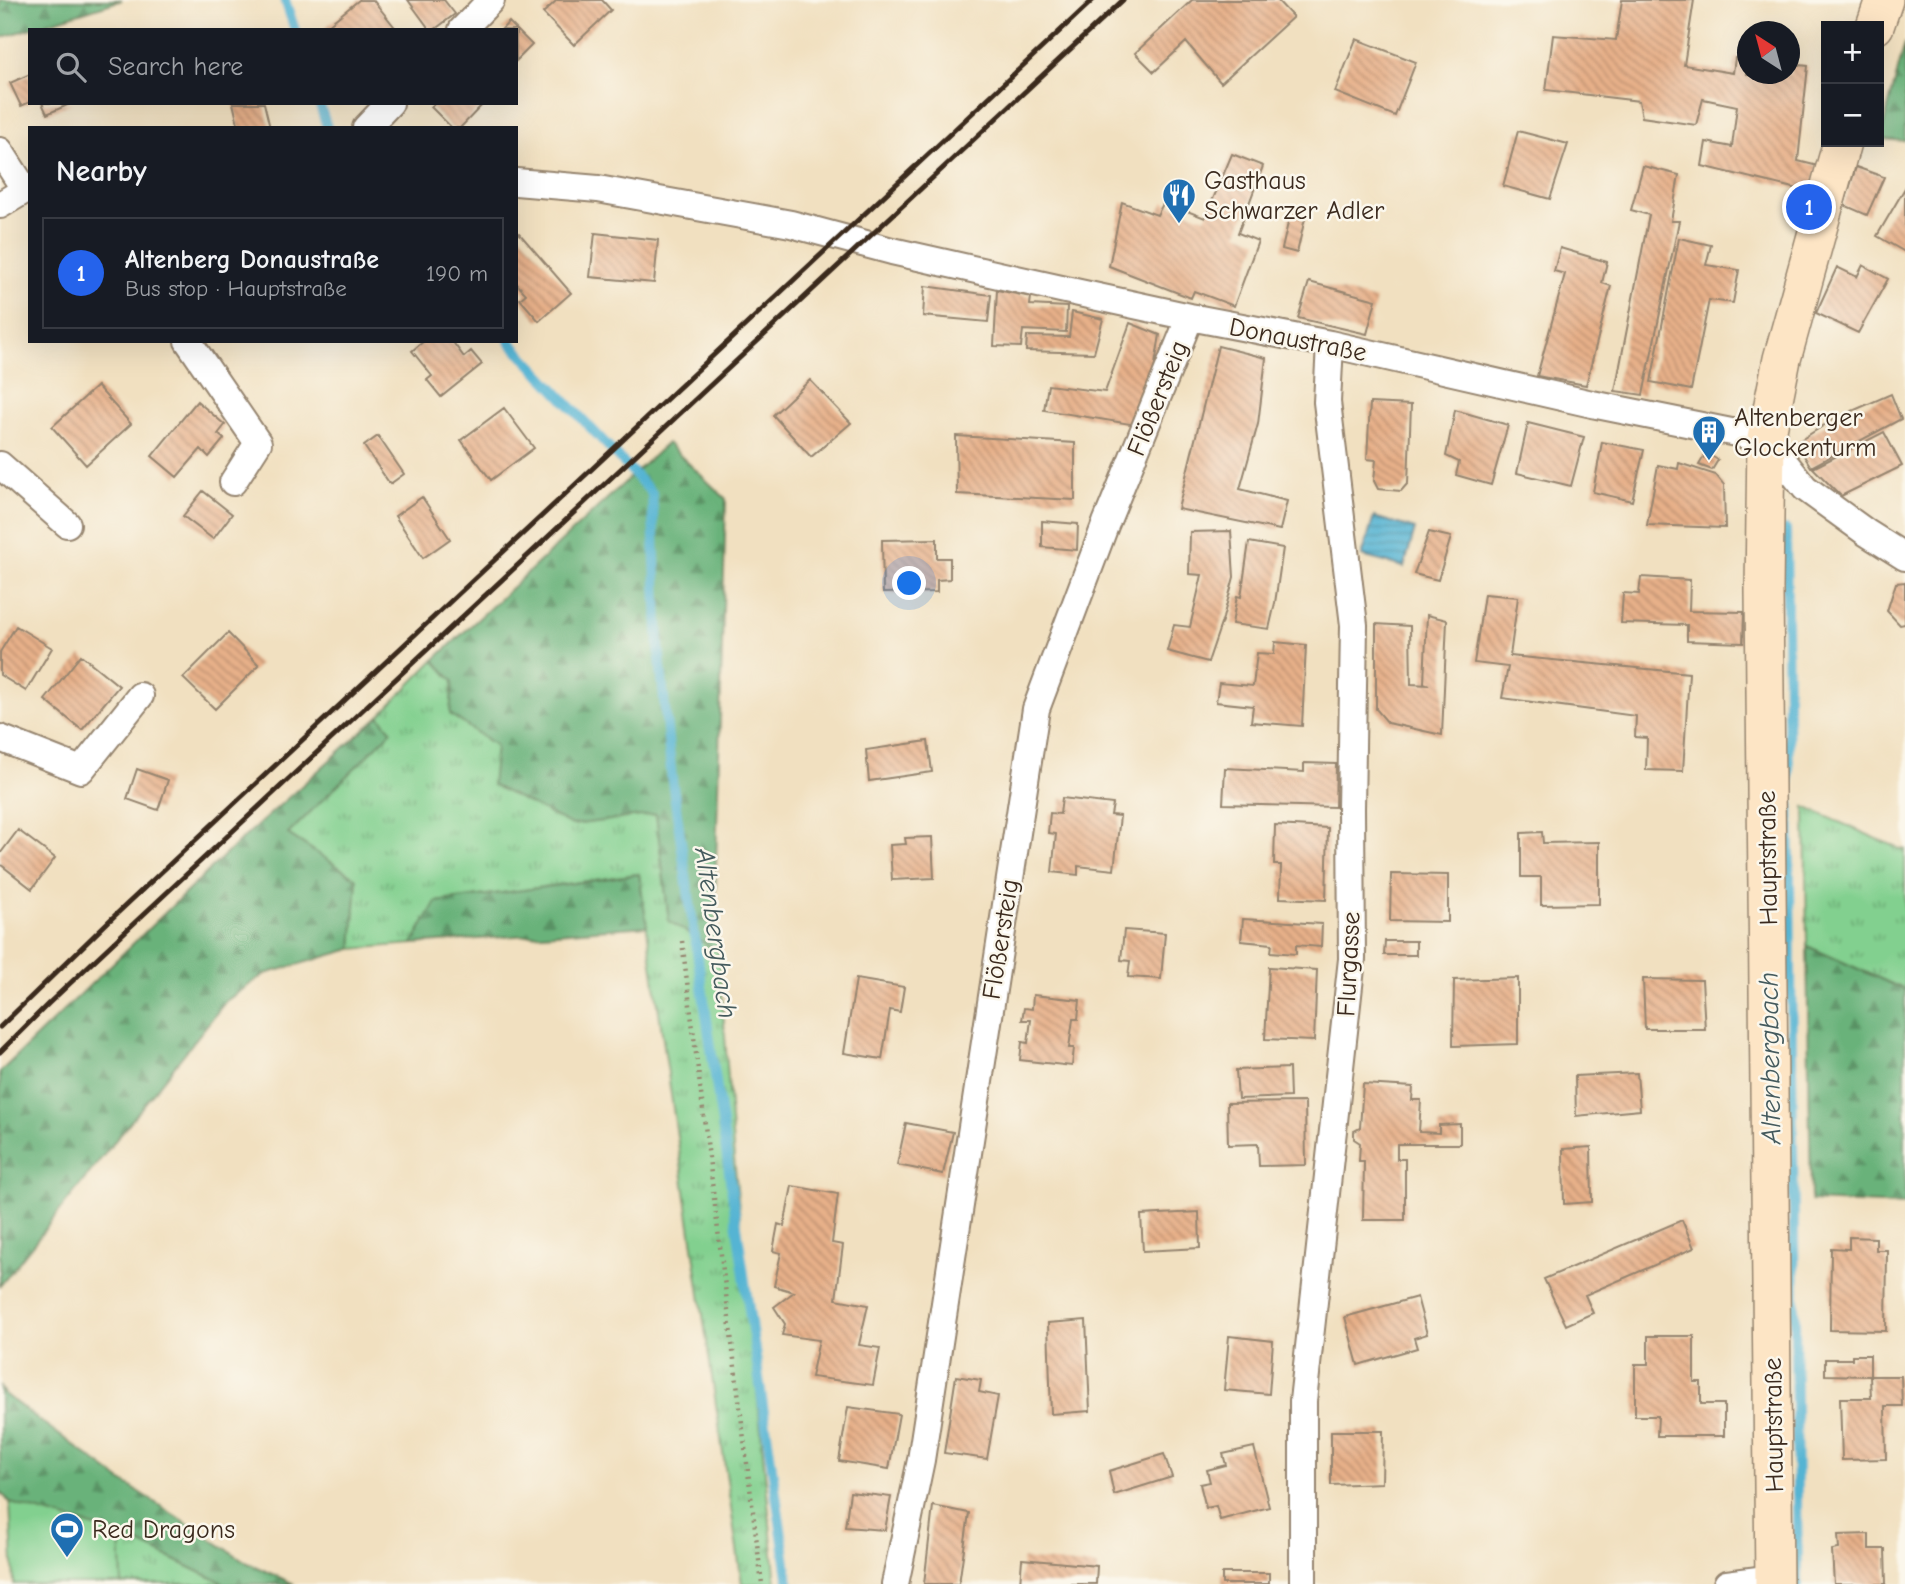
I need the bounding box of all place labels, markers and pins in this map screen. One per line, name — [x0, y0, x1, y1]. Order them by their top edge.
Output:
place label: Gasthaus Schwarzer Adler — [1204, 166, 1385, 226]
restaurant icon: Gasthaus Schwarzer Adler — [1160, 176, 1198, 225]
pin: 1 — [1786, 181, 1832, 233]
place label: Altenberger Glockenturm — [1734, 403, 1877, 463]
building icon: Altenberger Glockenturm — [1690, 413, 1728, 462]
sports icon: Red Dragons — [48, 1510, 86, 1559]
place label: Red Dragons — [92, 1515, 235, 1545]

